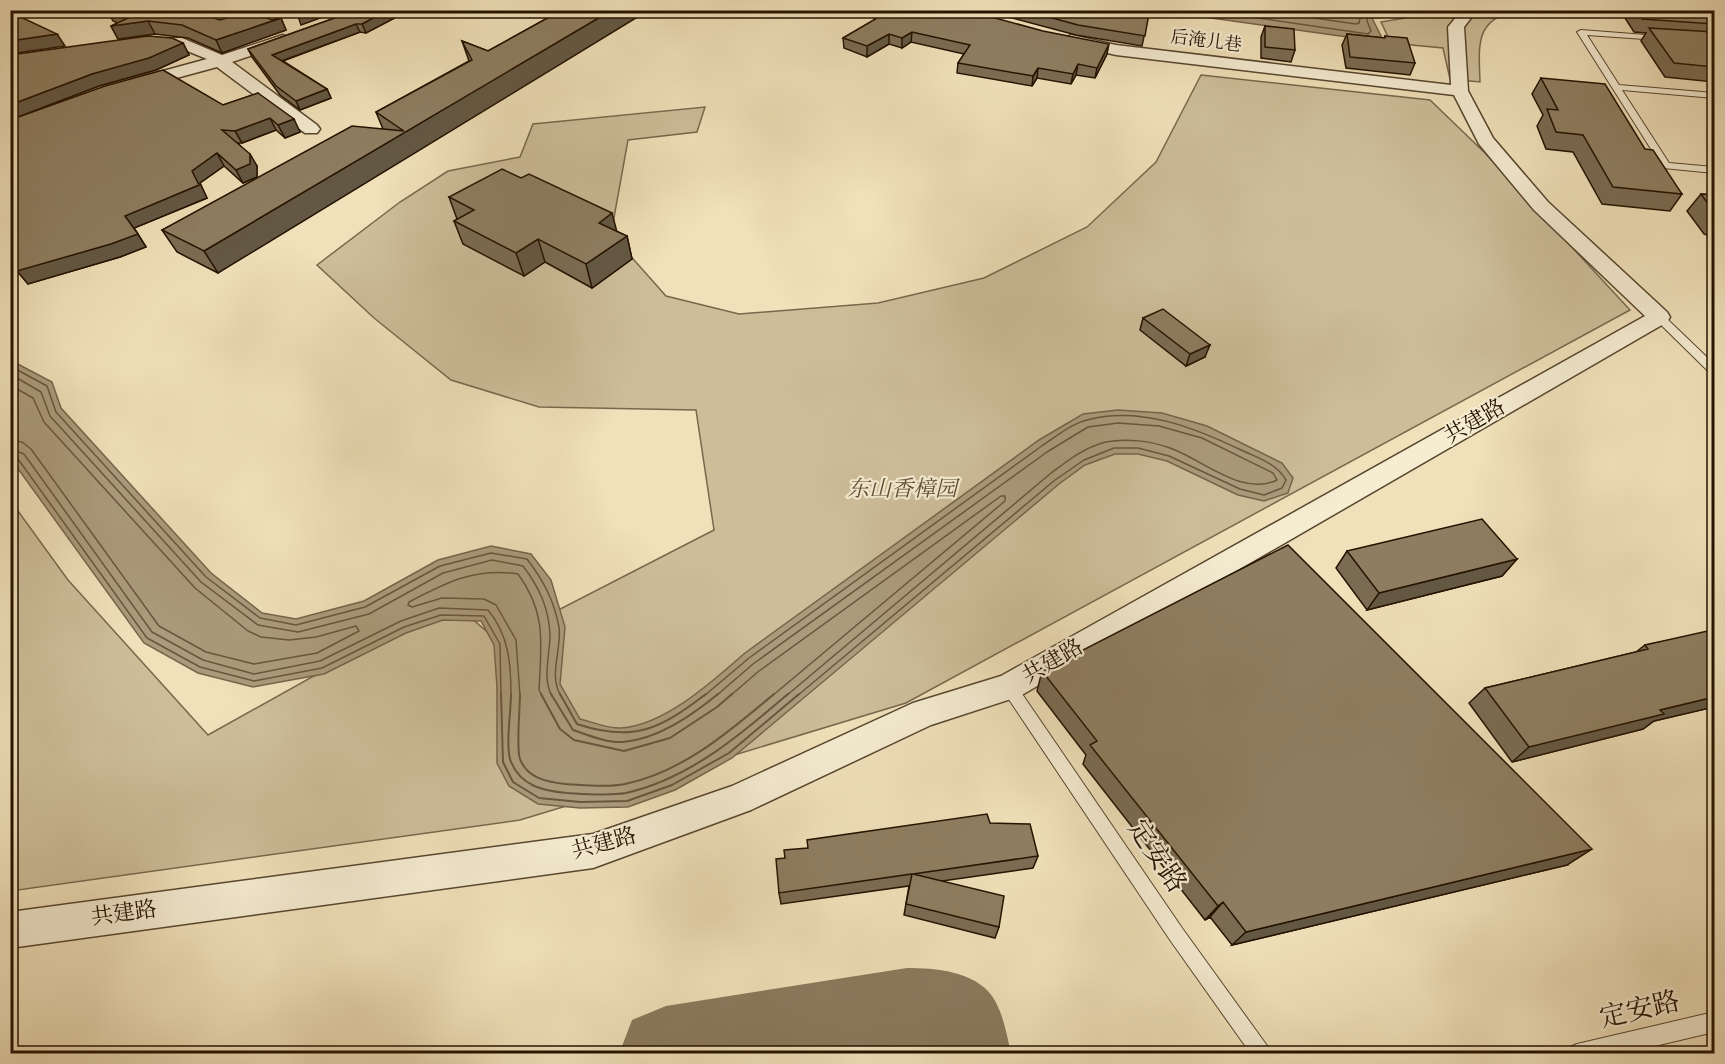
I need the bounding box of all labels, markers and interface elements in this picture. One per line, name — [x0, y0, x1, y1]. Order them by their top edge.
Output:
street label: 后淹儿巷 — [1169, 26, 1243, 58]
street label: 共建路 — [1439, 393, 1511, 451]
park label: 东山香樟园 — [847, 476, 960, 504]
street label: 共建路 — [1017, 633, 1089, 691]
street label: 定安路 — [1119, 814, 1193, 900]
street label: 共建路 — [568, 822, 640, 866]
street label: 共建路 — [89, 896, 159, 932]
street label: 定安路 — [1597, 985, 1683, 1037]

